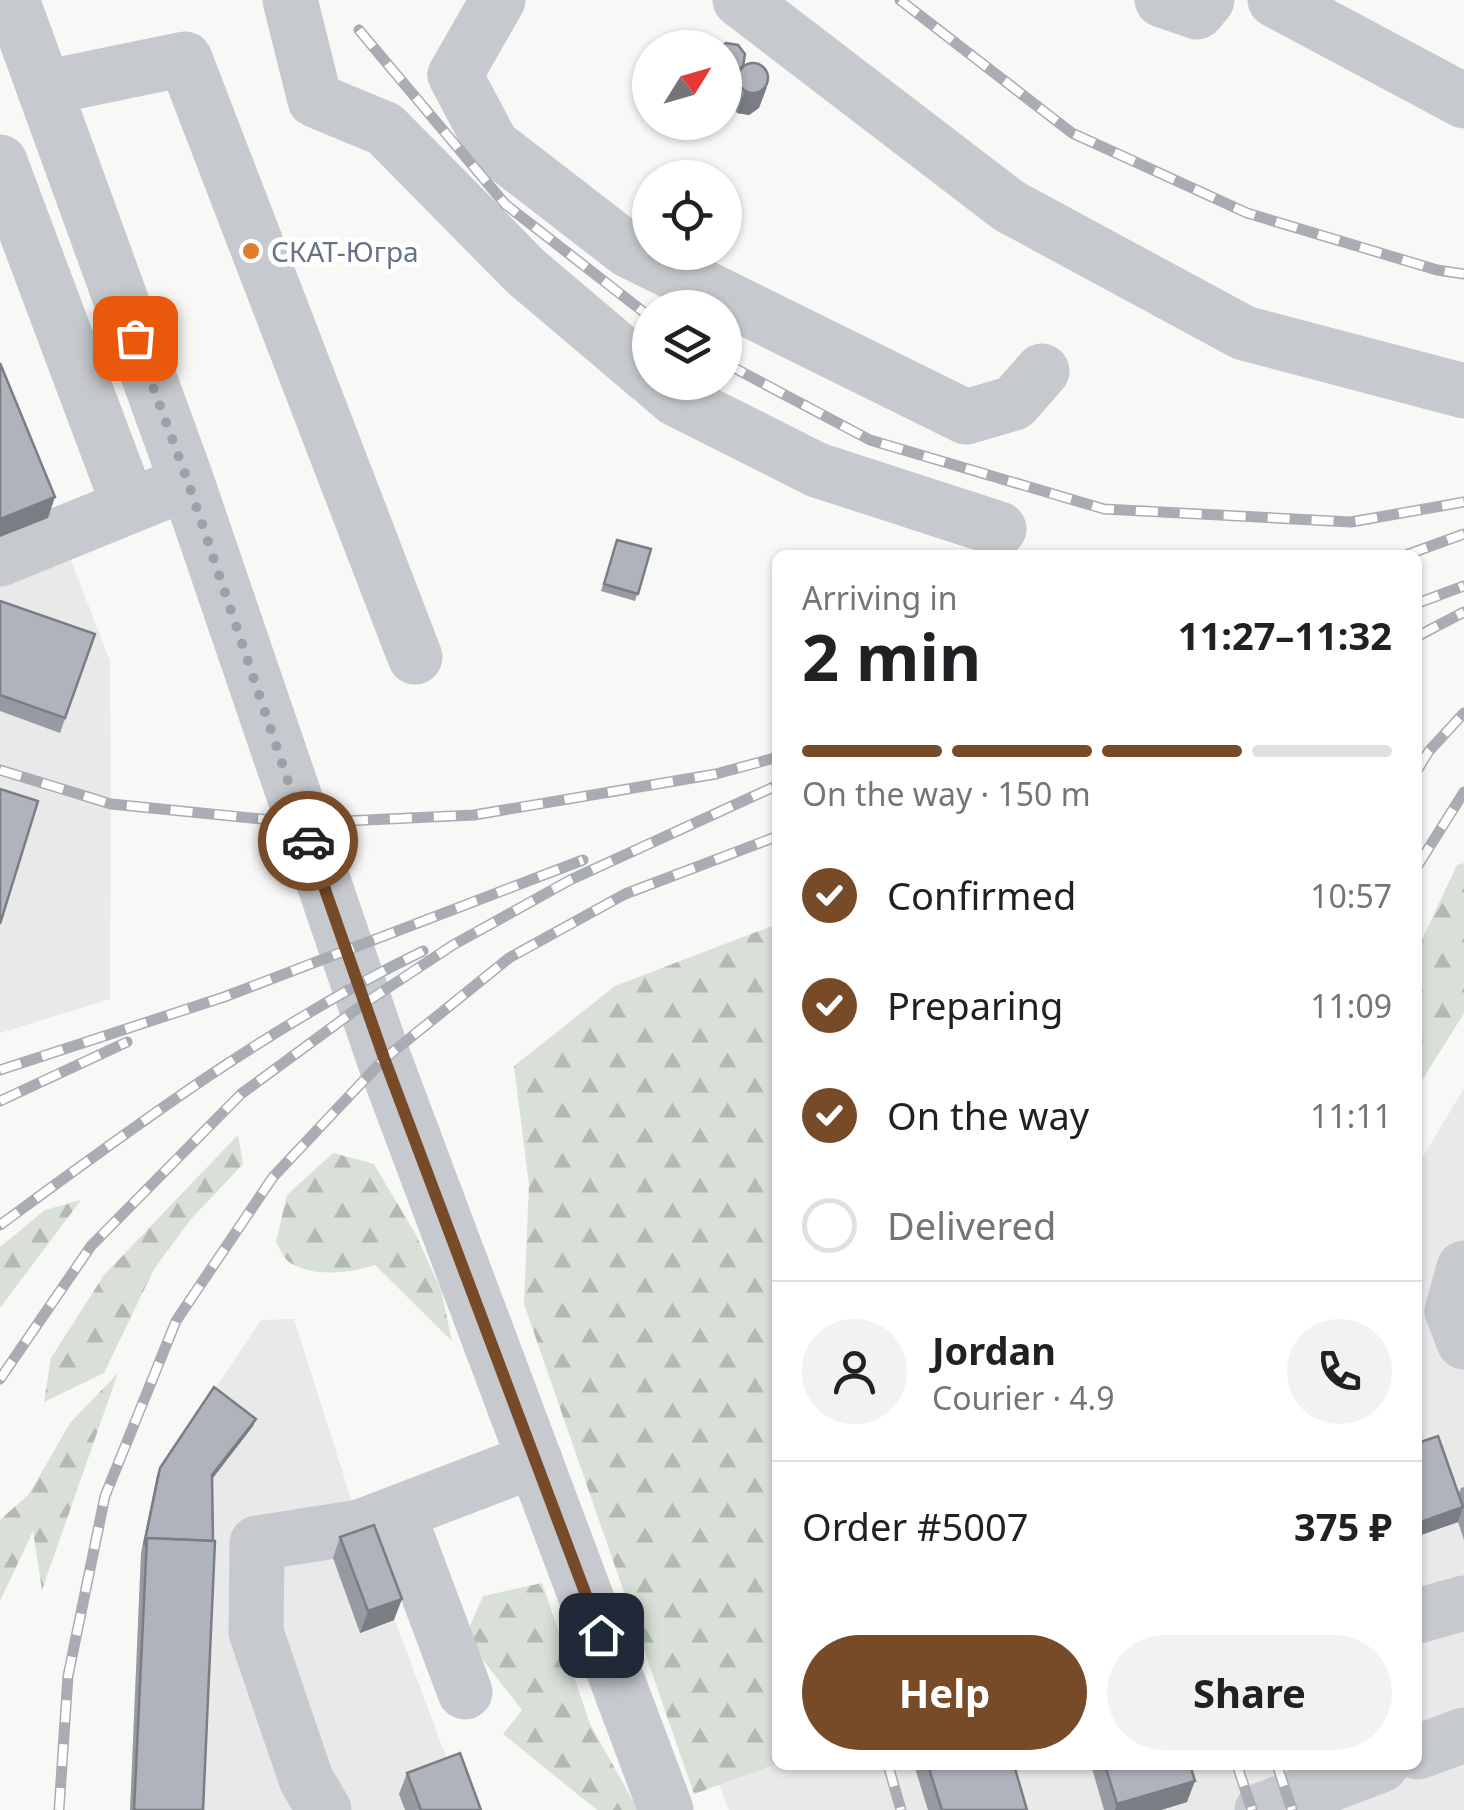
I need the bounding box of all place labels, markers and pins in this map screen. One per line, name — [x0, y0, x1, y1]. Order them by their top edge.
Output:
place label: СКАТ-Югра — [271, 232, 419, 270]
marker: СКАТ-Югра — [240, 240, 262, 262]
pin — [93, 296, 178, 381]
pin — [559, 1593, 644, 1678]

